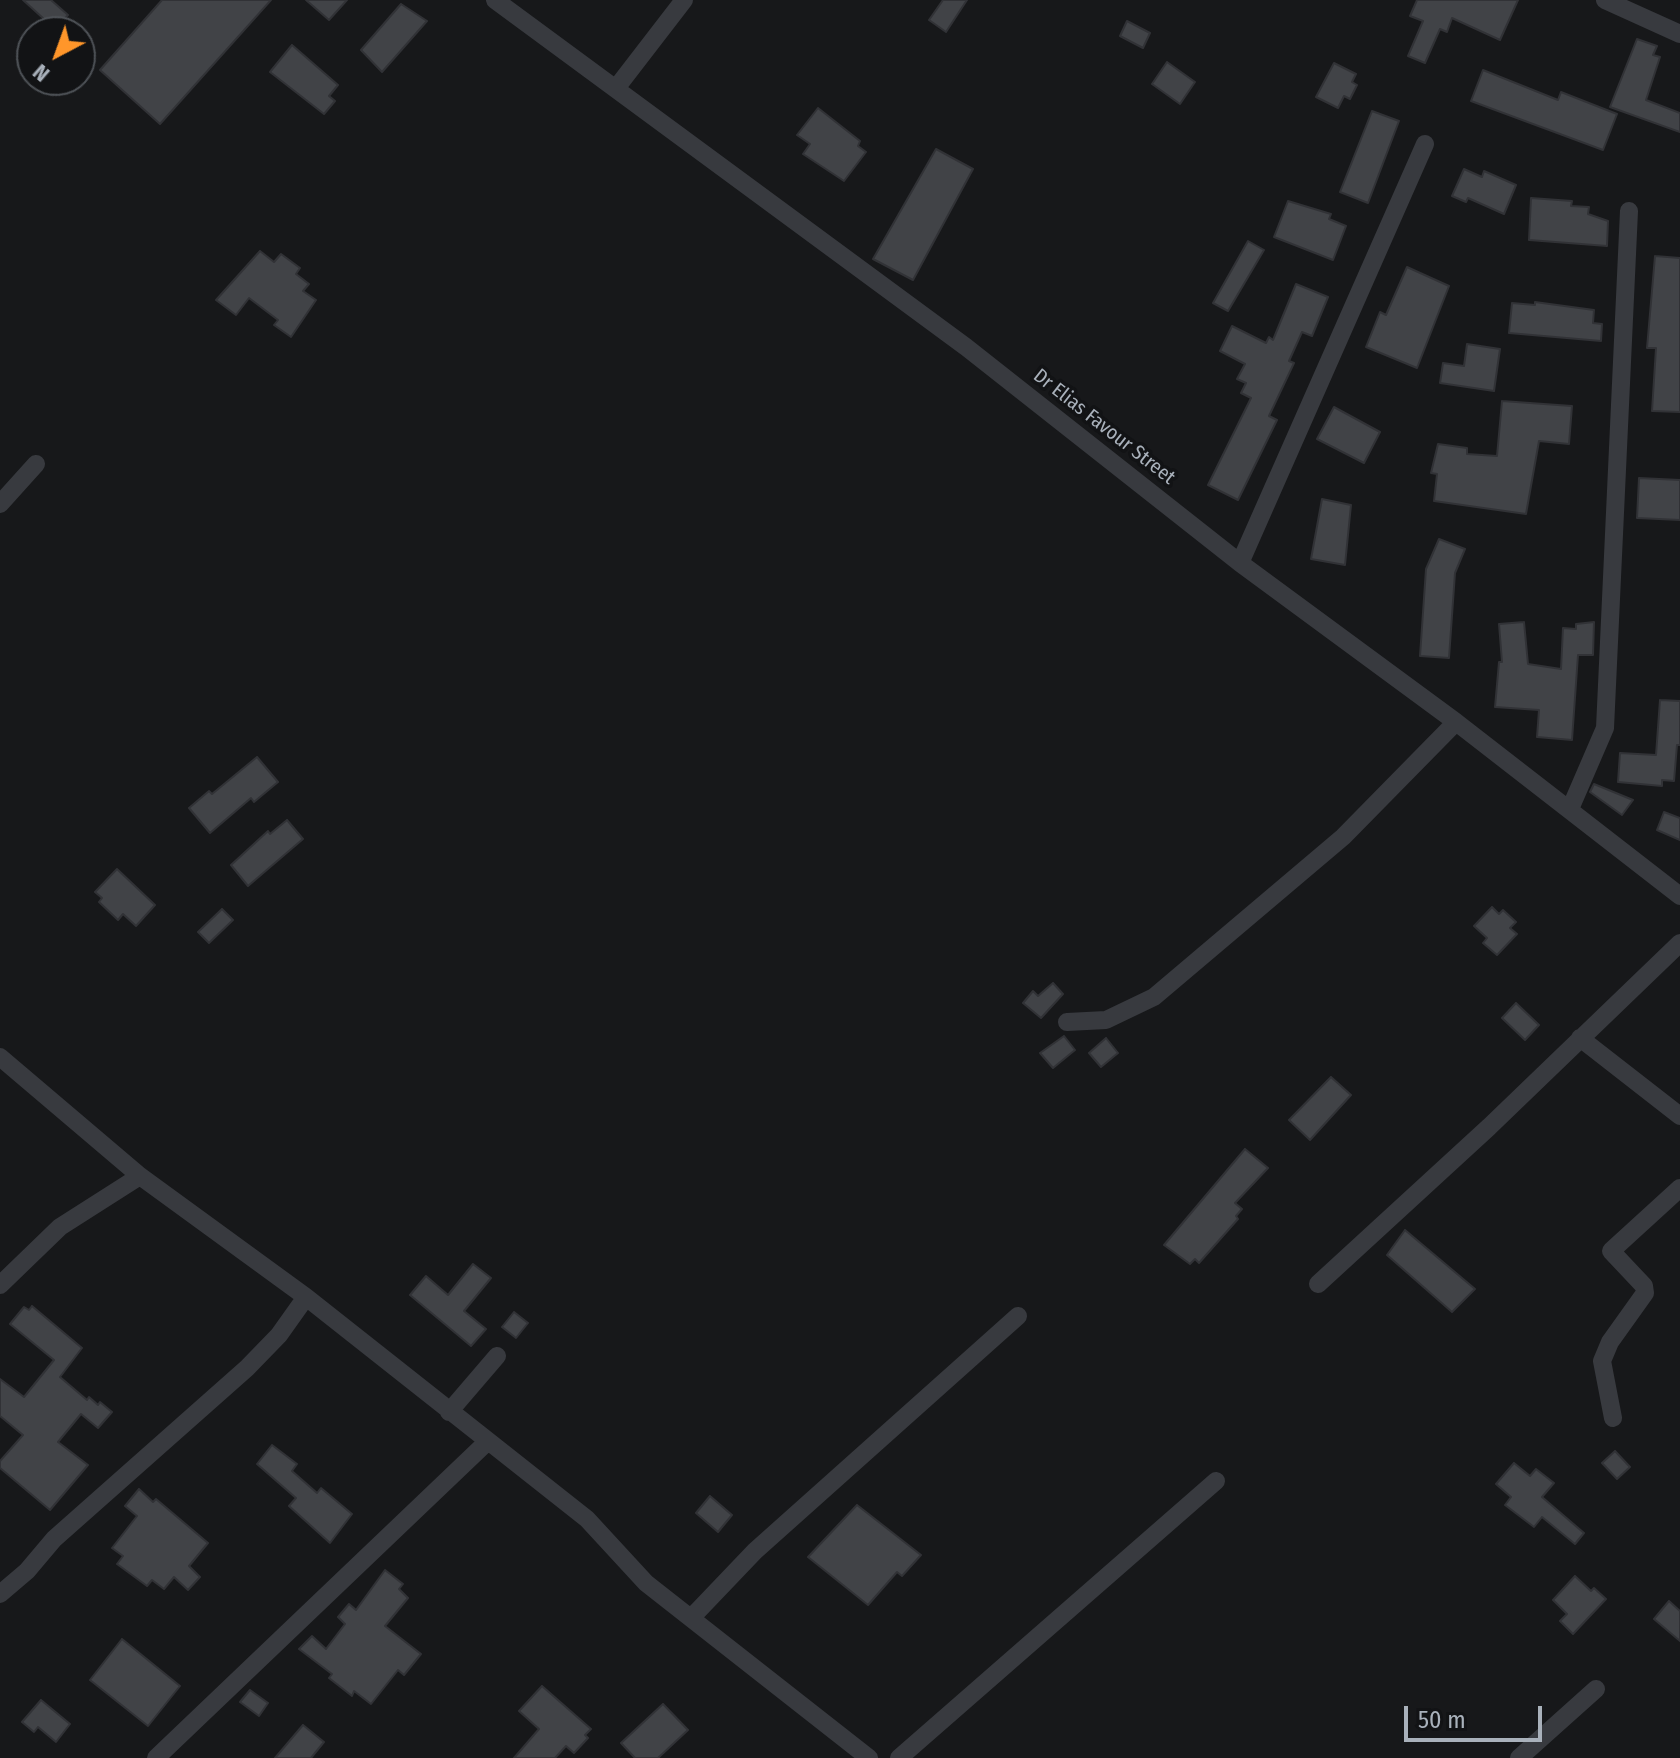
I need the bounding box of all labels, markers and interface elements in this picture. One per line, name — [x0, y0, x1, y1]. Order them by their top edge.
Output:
north arrow — [16, 16, 96, 96]
text: N — [27, 58, 55, 87]
street label: Dr Elias Favour Street — [1028, 364, 1180, 490]
scale bar — [1408, 1690, 1546, 1740]
text: 50 m — [1418, 1706, 1466, 1734]

